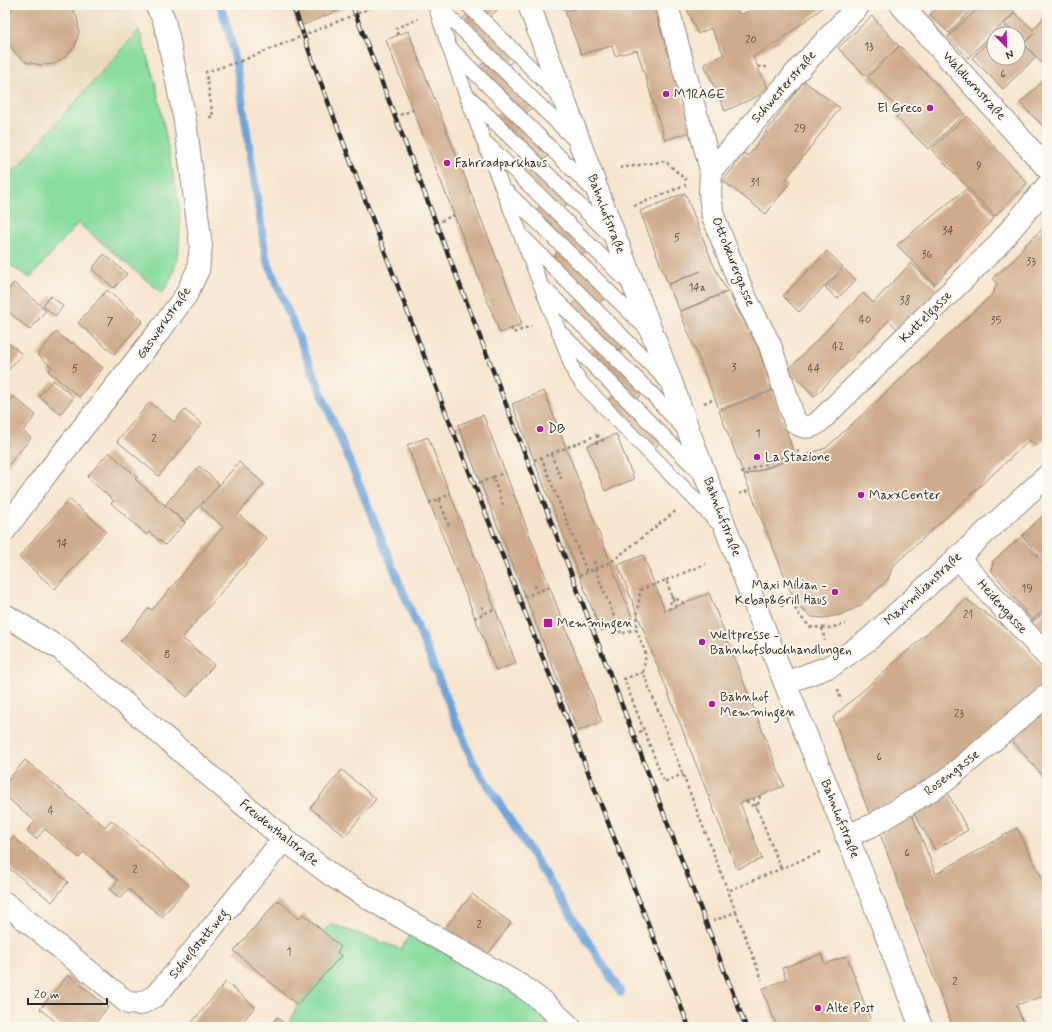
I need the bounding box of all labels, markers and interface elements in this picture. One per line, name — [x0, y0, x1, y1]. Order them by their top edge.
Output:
north arrow — [986, 26, 1026, 66]
house number: 20 — [745, 33, 757, 47]
house number: 13 — [864, 40, 874, 54]
text: N — [1003, 46, 1016, 62]
street label: Schwesterstraße — [748, 47, 820, 127]
street label: Waldhornstraße — [939, 48, 1009, 124]
house number: 6 — [1000, 67, 1006, 81]
place label: M1RAGE — [674, 86, 725, 103]
marker: M1RAGE — [661, 89, 671, 99]
place label: El Greco — [877, 100, 922, 117]
marker: El Greco — [925, 103, 935, 113]
house number: 29 — [794, 122, 806, 136]
place label: Fahrradparkhaus — [455, 155, 547, 172]
marker: Fahrradparkhaus — [442, 158, 452, 168]
house number: 9 — [976, 159, 982, 173]
street label: Bahnhofstraße — [583, 172, 629, 256]
house number: 31 — [750, 176, 760, 190]
street label: Ottobeurergasse — [706, 215, 759, 310]
house number: 34 — [942, 224, 954, 238]
house number: 5 — [674, 231, 681, 245]
house number: 36 — [921, 248, 933, 262]
house number: 33 — [1026, 255, 1036, 269]
house number: 14a — [688, 281, 706, 295]
street label: Gaswerkstraße — [133, 284, 195, 362]
street label: Kuttelgasse — [896, 287, 957, 348]
house number: 38 — [900, 294, 911, 308]
house number: 40 — [859, 313, 871, 327]
house number: 35 — [991, 314, 1002, 328]
house number: 7 — [107, 315, 114, 329]
house number: 42 — [832, 340, 844, 354]
house number: 3 — [732, 361, 737, 375]
house number: 5 — [72, 362, 79, 376]
house number: 44 — [807, 362, 821, 376]
place label: DB — [548, 421, 565, 438]
marker: DB — [535, 424, 545, 434]
house number: 1 — [756, 427, 761, 441]
house number: 2 — [151, 432, 157, 446]
place label: La Stazione — [765, 449, 830, 466]
marker: La Stazione — [752, 452, 762, 462]
street label: Bahnhofstraße — [699, 475, 745, 559]
place label: MaxxCenter — [869, 487, 941, 504]
marker: MaxxCenter — [856, 490, 866, 500]
house number: 14 — [56, 537, 68, 551]
street label: Maximilianstraße — [881, 549, 965, 629]
street label: Heidengasse — [972, 576, 1031, 638]
place label: Maxi Milian - Kebap&Grill Haus — [735, 577, 827, 609]
house number: 19 — [1021, 582, 1033, 596]
marker: Maxi Milian - Kebap&Grill Haus — [830, 587, 840, 597]
house number: 21 — [963, 608, 973, 622]
place label: Memmingen — [557, 615, 633, 634]
marker: Memmingen — [542, 617, 554, 629]
place label: Weltpresse - Bahnhofsbuchhandlungen — [710, 627, 852, 660]
marker: Weltpresse - Bahnhofsbuchhandlungen — [697, 637, 707, 647]
house number: 8 — [164, 648, 170, 662]
place label: Bahnhof Memmingen — [720, 689, 796, 723]
marker: Bahnhof Memmingen — [707, 699, 717, 709]
house number: 23 — [954, 707, 964, 721]
street label: Rosengasse — [921, 746, 983, 800]
house number: 6 — [876, 750, 882, 764]
street label: Bahnhofstraße — [816, 777, 864, 861]
street label: Freudenthalstraße — [236, 796, 322, 870]
house number: 4 — [48, 804, 55, 818]
house number: 6 — [904, 846, 910, 860]
house number: 2 — [132, 863, 138, 877]
street label: Schießstattweg — [165, 905, 234, 984]
house number: 2 — [476, 918, 482, 932]
house number: 1 — [287, 945, 292, 959]
house number: 2 — [952, 975, 958, 989]
scale bar — [28, 980, 107, 1006]
text: 20 m — [34, 987, 60, 1003]
place label: Alte Post — [826, 1000, 874, 1017]
marker: Alte Post — [813, 1003, 823, 1013]

